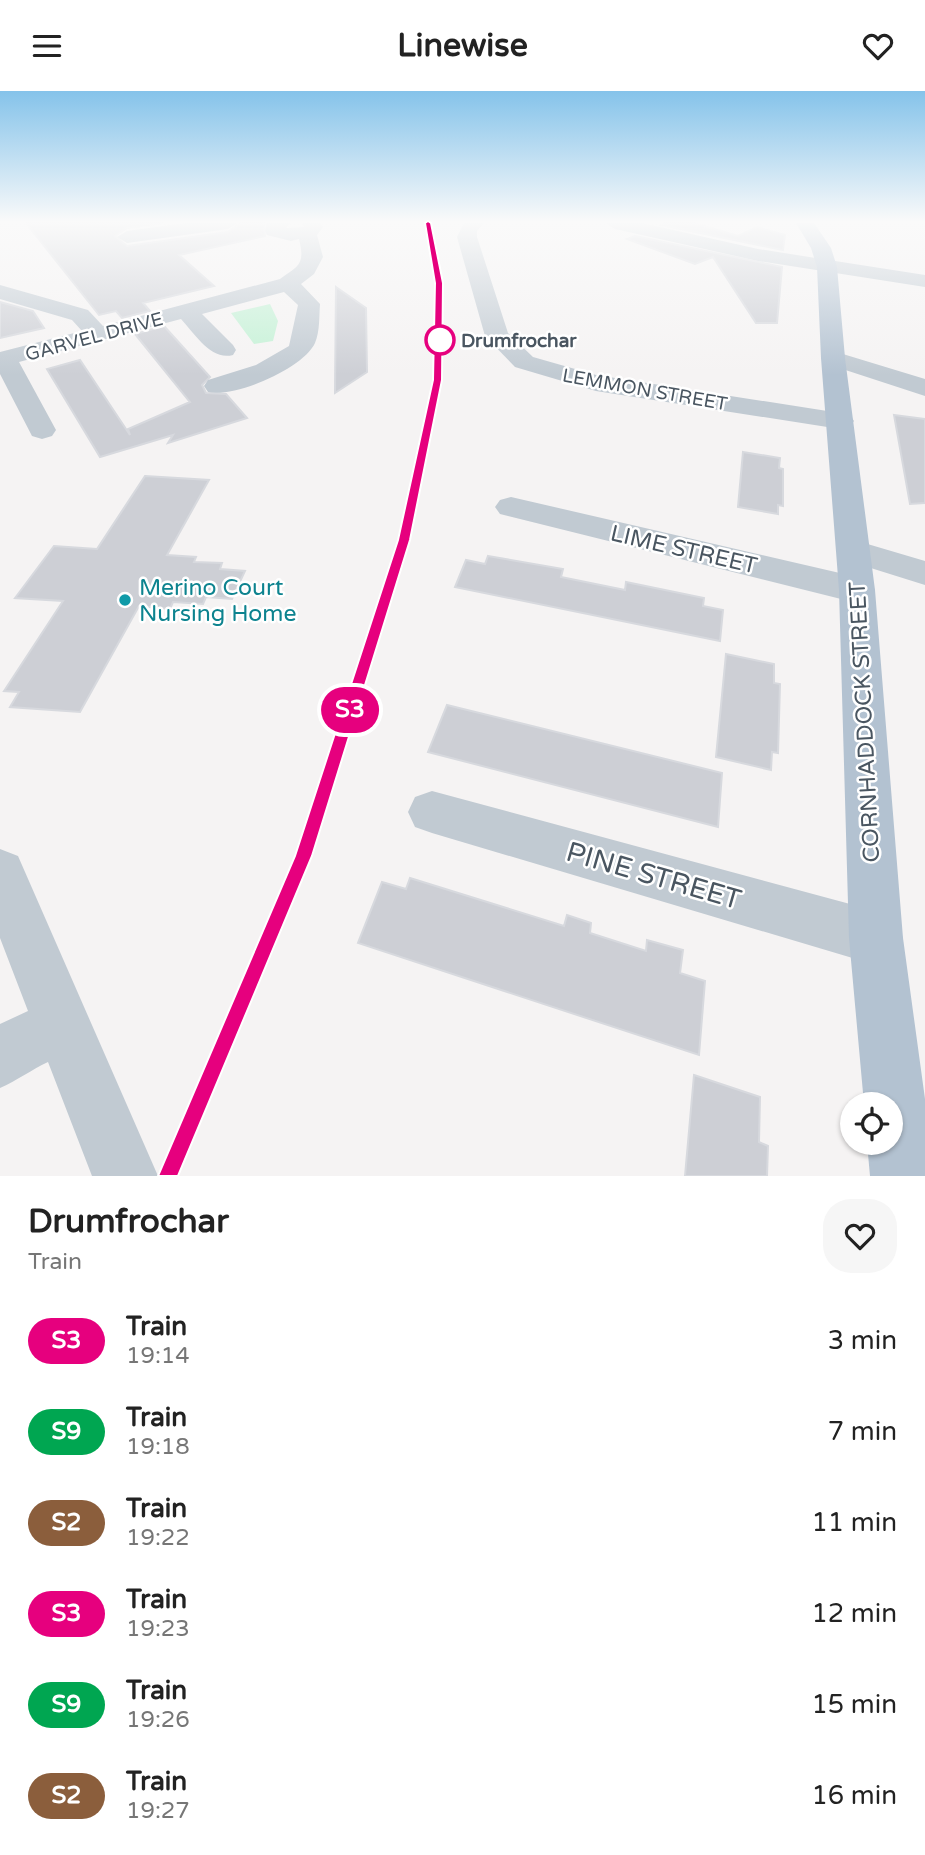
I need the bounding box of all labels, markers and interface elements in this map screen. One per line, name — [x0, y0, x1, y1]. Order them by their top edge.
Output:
icon: menu — [28, 27, 66, 65]
text: Linewise — [397, 27, 528, 65]
icon: heart — [859, 27, 897, 65]
street label: GARVEL DRIVE — [23, 308, 166, 366]
marker: Drumfrochar — [425, 325, 455, 355]
place label: Drumfrochar — [461, 330, 577, 352]
street label: LEMMON STREET — [561, 365, 730, 415]
street label: LIME STREET — [608, 519, 760, 580]
place label: Merino Court Nursing Home — [139, 574, 296, 628]
street label: CORNHADDOCK STREET — [844, 581, 886, 863]
marker: Merino Court Nursing Home — [117, 592, 133, 608]
line badge: S3 — [318, 687, 382, 733]
text: S3 — [335, 695, 365, 724]
street label: PINE STREET — [562, 835, 745, 917]
map controls — [840, 1092, 903, 1155]
button: locate — [840, 1092, 903, 1155]
button: heart — [823, 1199, 897, 1273]
text: Drumfrochar — [28, 1202, 229, 1241]
text: Train — [28, 1248, 82, 1276]
text: Train — [126, 1311, 187, 1342]
text: 3 min — [828, 1325, 897, 1356]
text: S3 — [52, 1326, 81, 1355]
text: 19:14 — [126, 1342, 190, 1370]
text: Train — [126, 1402, 187, 1433]
text: 7 min — [828, 1416, 897, 1447]
text: S9 — [52, 1417, 81, 1446]
text: 19:18 — [126, 1433, 190, 1461]
text: Train — [126, 1493, 187, 1524]
text: 11 min — [811, 1507, 897, 1538]
text: S2 — [52, 1508, 81, 1537]
text: 19:22 — [126, 1524, 190, 1552]
text: Train — [126, 1584, 187, 1615]
text: 12 min — [811, 1598, 897, 1629]
text: S3 — [52, 1599, 81, 1628]
text: 19:23 — [126, 1615, 190, 1643]
text: Train — [126, 1675, 187, 1706]
text: 15 min — [811, 1689, 897, 1720]
text: S9 — [52, 1690, 81, 1719]
text: 19:26 — [126, 1706, 190, 1734]
text: Train — [126, 1766, 187, 1797]
text: 16 min — [811, 1780, 897, 1811]
text: S2 — [52, 1781, 81, 1810]
text: 19:27 — [126, 1797, 190, 1825]

